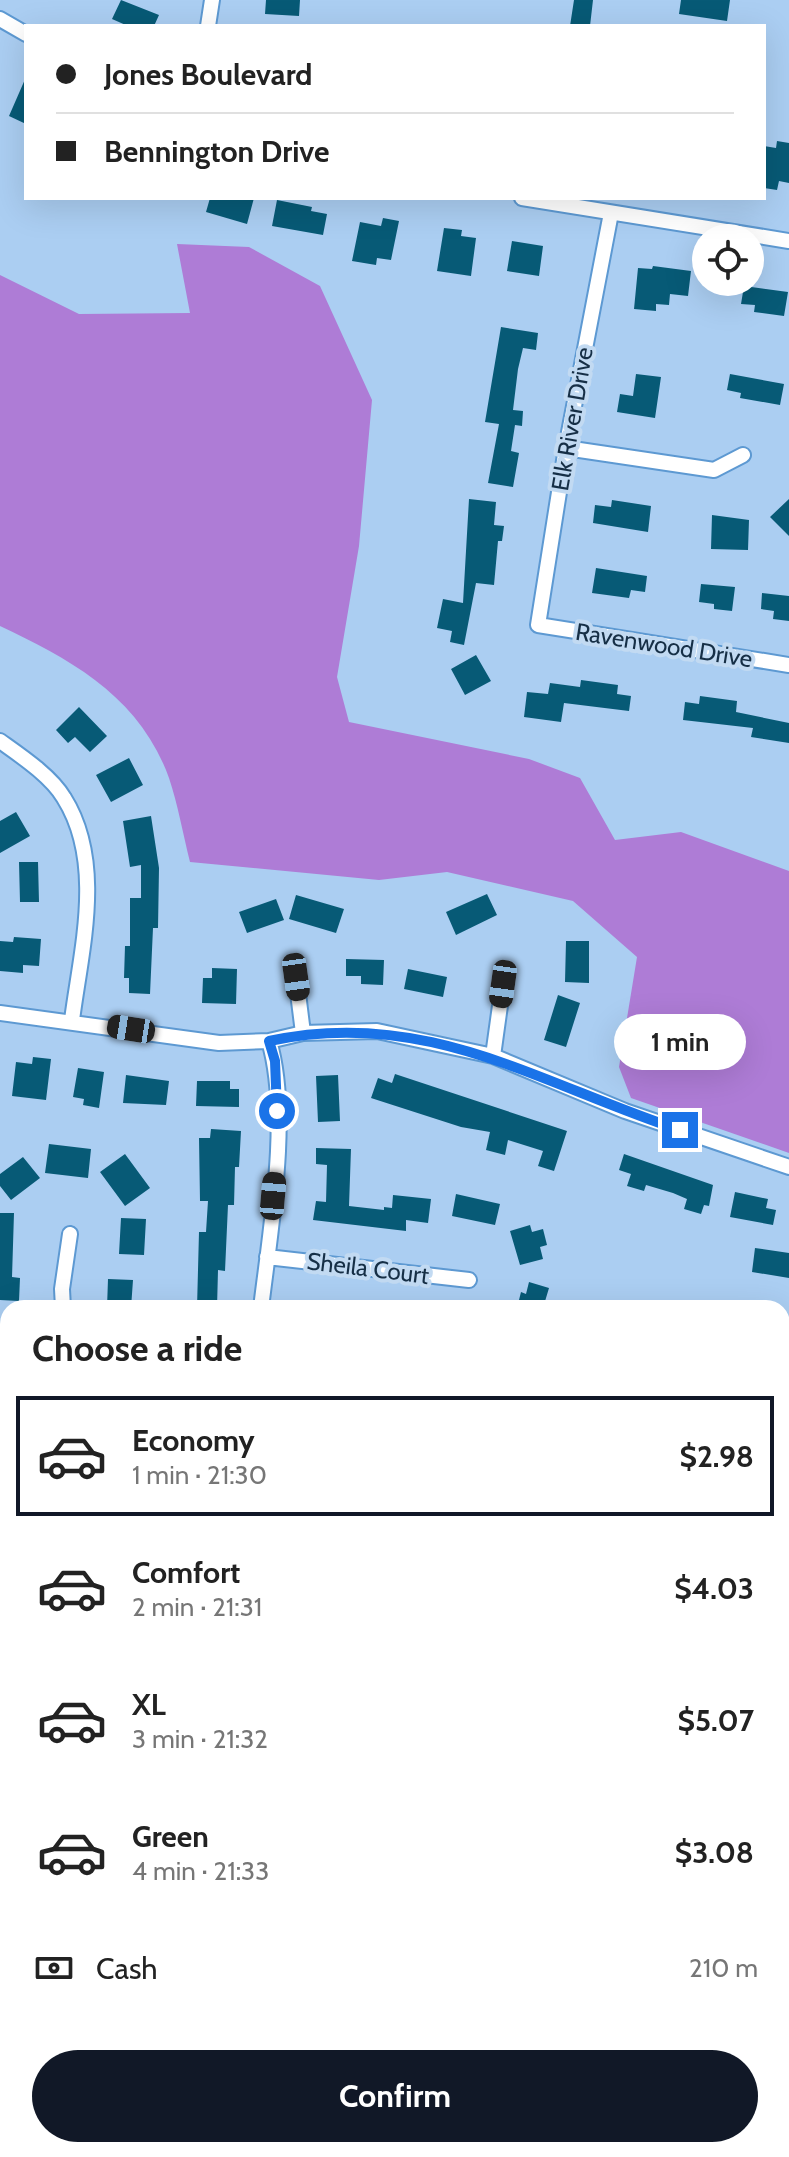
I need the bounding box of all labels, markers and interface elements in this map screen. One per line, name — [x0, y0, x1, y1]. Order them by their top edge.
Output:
text: Jones Boulevard — [104, 56, 313, 93]
text: Bennington Drive — [104, 133, 329, 170]
map controls — [692, 224, 764, 296]
button: locate — [692, 224, 764, 296]
street label: Elk River Drive — [545, 345, 599, 493]
street label: Ravenwood Drive — [573, 617, 755, 673]
car — [281, 952, 311, 1002]
car — [488, 959, 518, 1009]
car — [105, 1013, 157, 1045]
callout: 1 min — [614, 1014, 746, 1070]
text: 1 min — [651, 1026, 709, 1058]
route start — [259, 1093, 295, 1129]
route end — [662, 1112, 698, 1148]
car — [259, 1171, 287, 1221]
street label: Sheila Court — [305, 1246, 431, 1290]
text: Choose a ride — [32, 1326, 242, 1370]
icon: car — [36, 1420, 108, 1492]
text: Economy — [132, 1422, 255, 1459]
text: $2.98 — [680, 1438, 754, 1475]
text: 1 min · 21:30 — [132, 1459, 267, 1491]
icon: car — [36, 1552, 108, 1624]
text: Comfort — [132, 1554, 240, 1591]
text: $4.03 — [674, 1570, 754, 1607]
text: 2 min · 21:31 — [132, 1591, 262, 1623]
icon: car — [36, 1684, 108, 1756]
text: XL — [132, 1686, 166, 1723]
text: $5.07 — [678, 1702, 754, 1739]
text: 3 min · 21:32 — [132, 1723, 268, 1755]
icon: car — [36, 1816, 108, 1888]
text: Green — [132, 1818, 209, 1855]
text: $3.08 — [675, 1834, 754, 1871]
text: 4 min · 21:33 — [132, 1855, 269, 1887]
icon: cash — [32, 1946, 76, 1990]
text: Cash — [96, 1950, 158, 1987]
text: 210 m — [689, 1952, 758, 1984]
button: Confirm — [32, 2050, 758, 2142]

